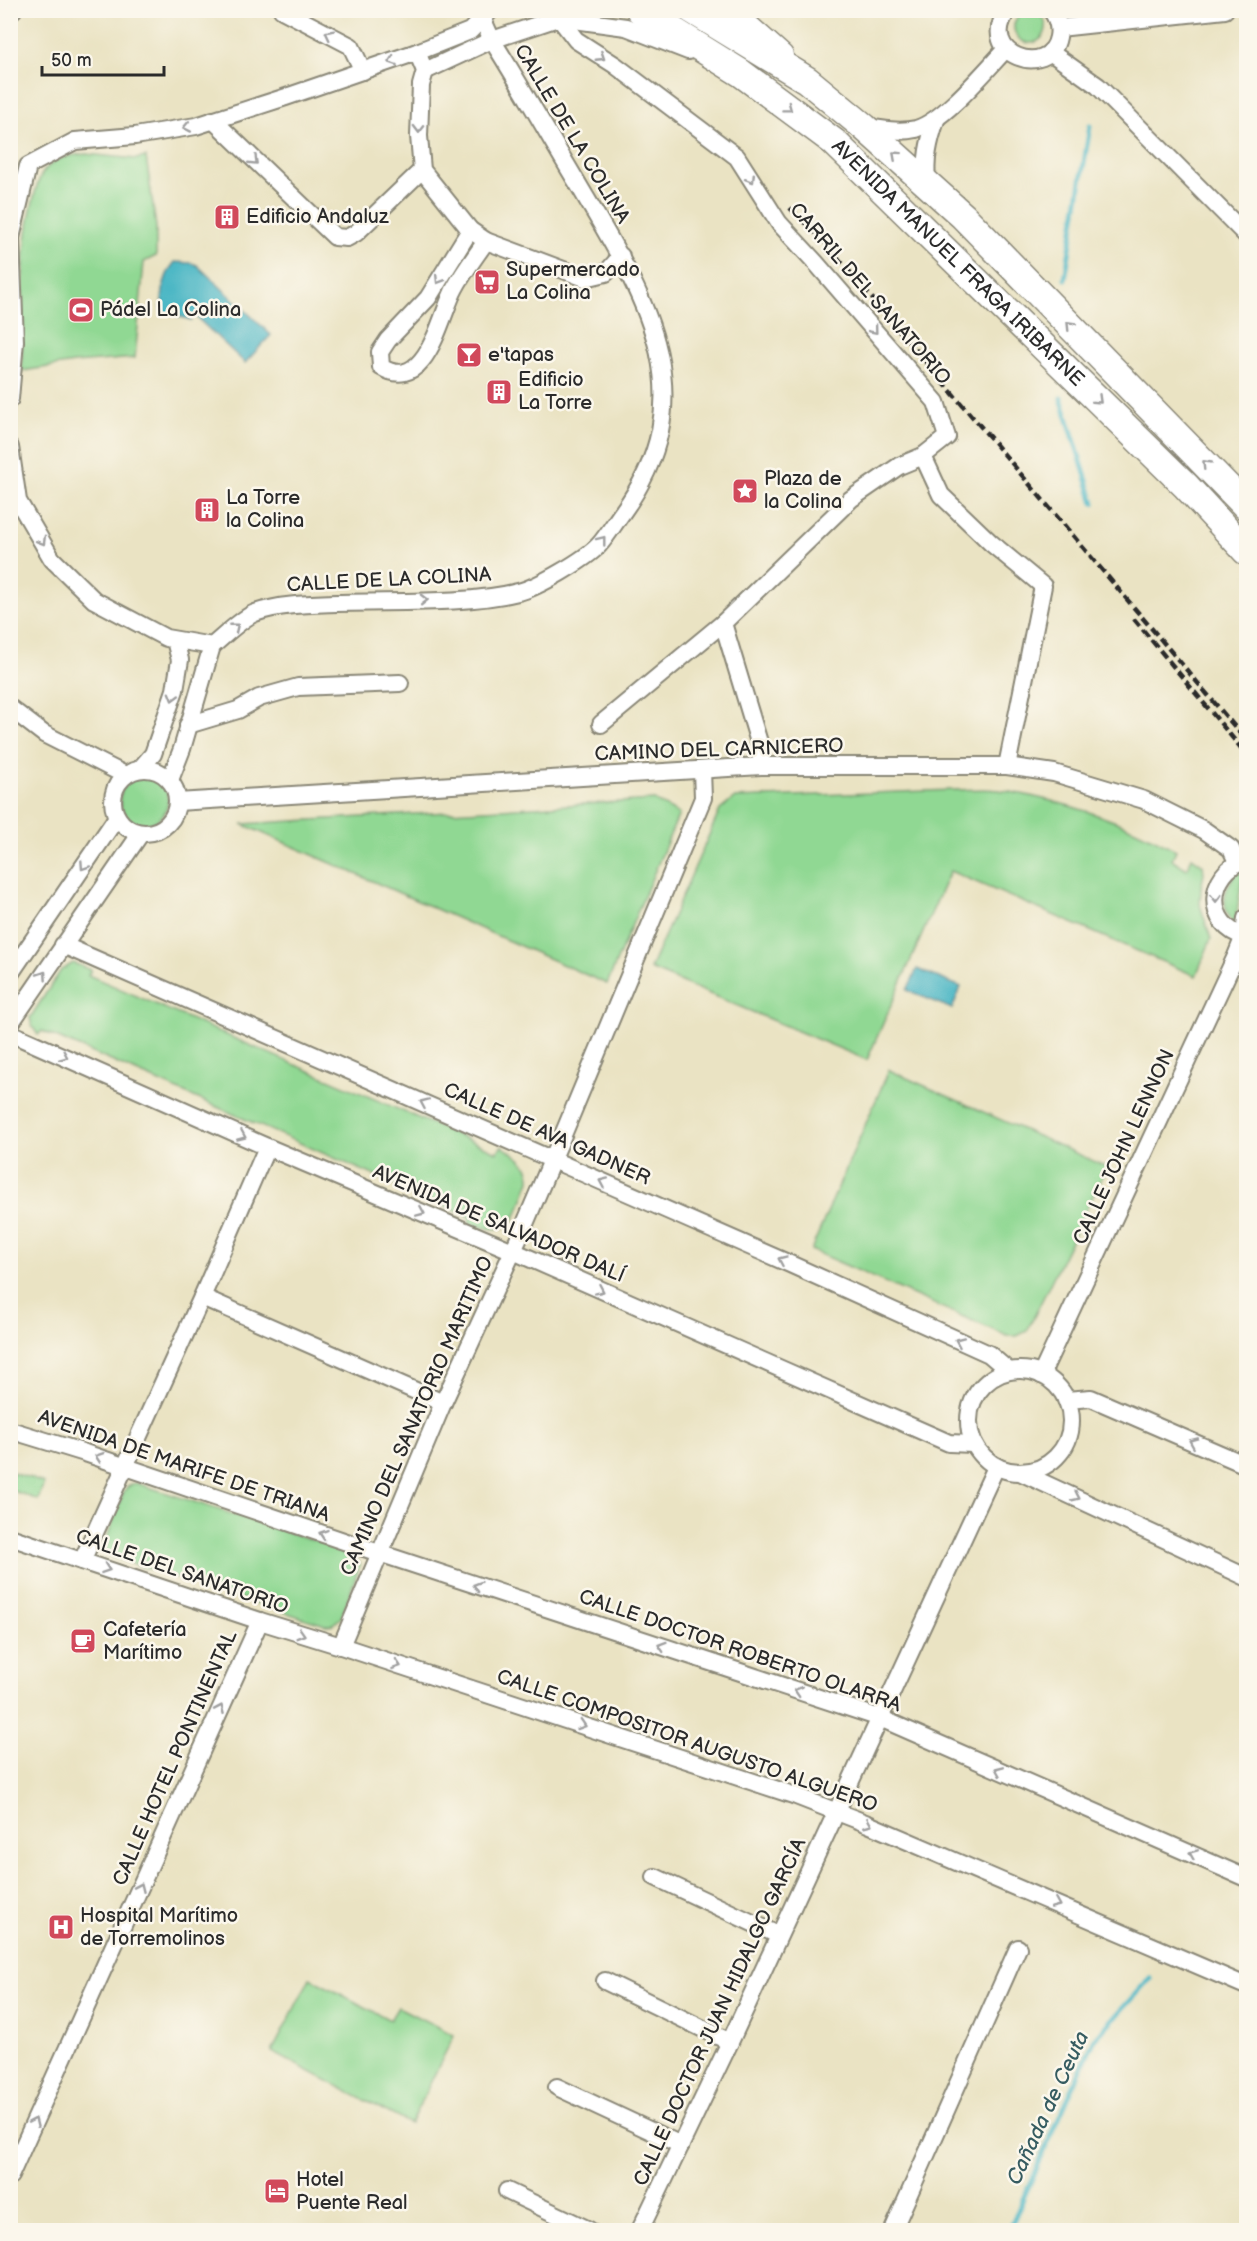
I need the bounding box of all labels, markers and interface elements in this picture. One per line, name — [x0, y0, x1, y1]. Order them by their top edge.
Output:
one-way arrow — [324, 30, 335, 42]
scale bar — [42, 39, 164, 77]
street label: CALLE DE LA COLINA — [509, 40, 635, 229]
text: 50 m — [51, 50, 92, 71]
one-way arrow — [594, 50, 605, 61]
one-way arrow — [387, 53, 398, 66]
one-way arrow — [782, 101, 793, 112]
one-way arrow — [182, 120, 192, 133]
one-way arrow — [413, 125, 426, 134]
street label: AVENIDA MANUEL FRAGA IRIBARNE — [827, 134, 1089, 392]
one-way arrow — [892, 151, 902, 162]
one-way arrow — [248, 154, 258, 165]
one-way arrow — [744, 172, 755, 183]
street label: CARRIL DEL SANATORIO — [784, 198, 956, 390]
building icon: Edificio Andaluz — [212, 202, 242, 232]
place label: Edificio Andaluz — [246, 205, 389, 229]
place label: Supermercado La Colina — [506, 258, 640, 305]
supermarket icon: Supermercado La Colina — [472, 267, 502, 297]
one-way arrow — [435, 274, 447, 284]
sports icon: Pádel La Colina — [66, 295, 96, 325]
place label: Pádel La Colina — [100, 298, 241, 322]
one-way arrow — [1066, 321, 1077, 332]
one-way arrow — [867, 323, 878, 334]
bar icon: e'tapas — [454, 340, 484, 370]
place label: e'tapas — [488, 343, 554, 367]
place label: Edificio La Torre — [518, 368, 592, 415]
building icon: Edificio La Torre — [484, 377, 514, 407]
one-way arrow — [1090, 392, 1101, 403]
one-way arrow — [1202, 461, 1213, 472]
place label: Plaza de la Colina — [764, 467, 842, 514]
place icon: Plaza de la Colina — [730, 476, 760, 506]
place label: La Torre la Colina — [226, 486, 304, 533]
building icon: La Torre la Colina — [192, 495, 222, 525]
one-way arrow — [34, 535, 46, 545]
one-way arrow — [595, 536, 606, 547]
street label: CALLE DE LA COLINA — [286, 563, 493, 597]
one-way arrow — [419, 594, 428, 606]
one-way arrow — [228, 624, 239, 635]
one-way arrow — [168, 692, 180, 702]
street label: CAMINO DEL CARNICERO — [594, 734, 844, 766]
one-way arrow — [80, 859, 91, 870]
one-way arrow — [1210, 894, 1223, 903]
one-way arrow — [36, 971, 47, 982]
street label: CALLE JOHN LENNON — [1068, 1045, 1180, 1249]
one-way arrow — [58, 1049, 69, 1061]
street label: CALLE DE AVA GADNER — [440, 1077, 654, 1191]
one-way arrow — [420, 1099, 431, 1111]
one-way arrow — [235, 1129, 246, 1141]
street label: AVENIDA DE SALVADOR DALÍ — [369, 1159, 629, 1288]
one-way arrow — [598, 1177, 609, 1189]
one-way arrow — [415, 1205, 426, 1217]
street label: CAMINO DEL SANATORIO MARITIMO — [335, 1253, 499, 1579]
one-way arrow — [777, 1255, 788, 1267]
one-way arrow — [594, 1283, 605, 1295]
one-way arrow — [955, 1336, 966, 1348]
street label: AVENIDA DE MARIFE DE TRIANA — [35, 1405, 334, 1528]
one-way arrow — [1188, 1437, 1199, 1449]
one-way arrow — [94, 1452, 105, 1465]
one-way arrow — [1069, 1490, 1080, 1502]
street label: CALLE DEL SANATORIO — [72, 1524, 292, 1620]
one-way arrow — [318, 1529, 329, 1542]
one-way arrow — [100, 1561, 111, 1574]
one-way arrow — [472, 1580, 483, 1593]
street label: CALLE DOCTOR ROBERTO OLARRA — [576, 1584, 905, 1718]
place label: Cafetería Marítimo — [103, 1618, 187, 1665]
cafe icon: Cafetería Marítimo — [68, 1626, 98, 1656]
street label: CALLE HOTEL PONTINENTAL — [108, 1626, 243, 1889]
one-way arrow — [295, 1627, 306, 1639]
one-way arrow — [657, 1641, 668, 1654]
one-way arrow — [391, 1657, 402, 1670]
street label: CALLE COMPOSITOR AUGUSTO ALGUERO — [494, 1664, 880, 1818]
one-way arrow — [793, 1686, 804, 1698]
one-way arrow — [212, 1704, 224, 1715]
one-way arrow — [576, 1718, 587, 1730]
one-way arrow — [994, 1765, 1005, 1777]
one-way arrow — [862, 1817, 873, 1829]
street label: CALLE DOCTOR JUAN HIDALGO GARCÍA — [628, 1833, 812, 2190]
one-way arrow — [1188, 1850, 1199, 1862]
one-way arrow — [133, 1882, 145, 1893]
one-way arrow — [1050, 1897, 1061, 1909]
place label: Hospital Marítimo de Torremolinos — [80, 1904, 238, 1951]
hospital icon: Hospital Marítimo de Torremolinos — [46, 1912, 76, 1942]
water label: Cañada de Ceuta — [1001, 2027, 1095, 2189]
one-way arrow — [27, 2118, 39, 2129]
place label: Hotel Puente Real — [296, 2168, 408, 2215]
hotel icon: Hotel Puente Real — [262, 2176, 292, 2206]

